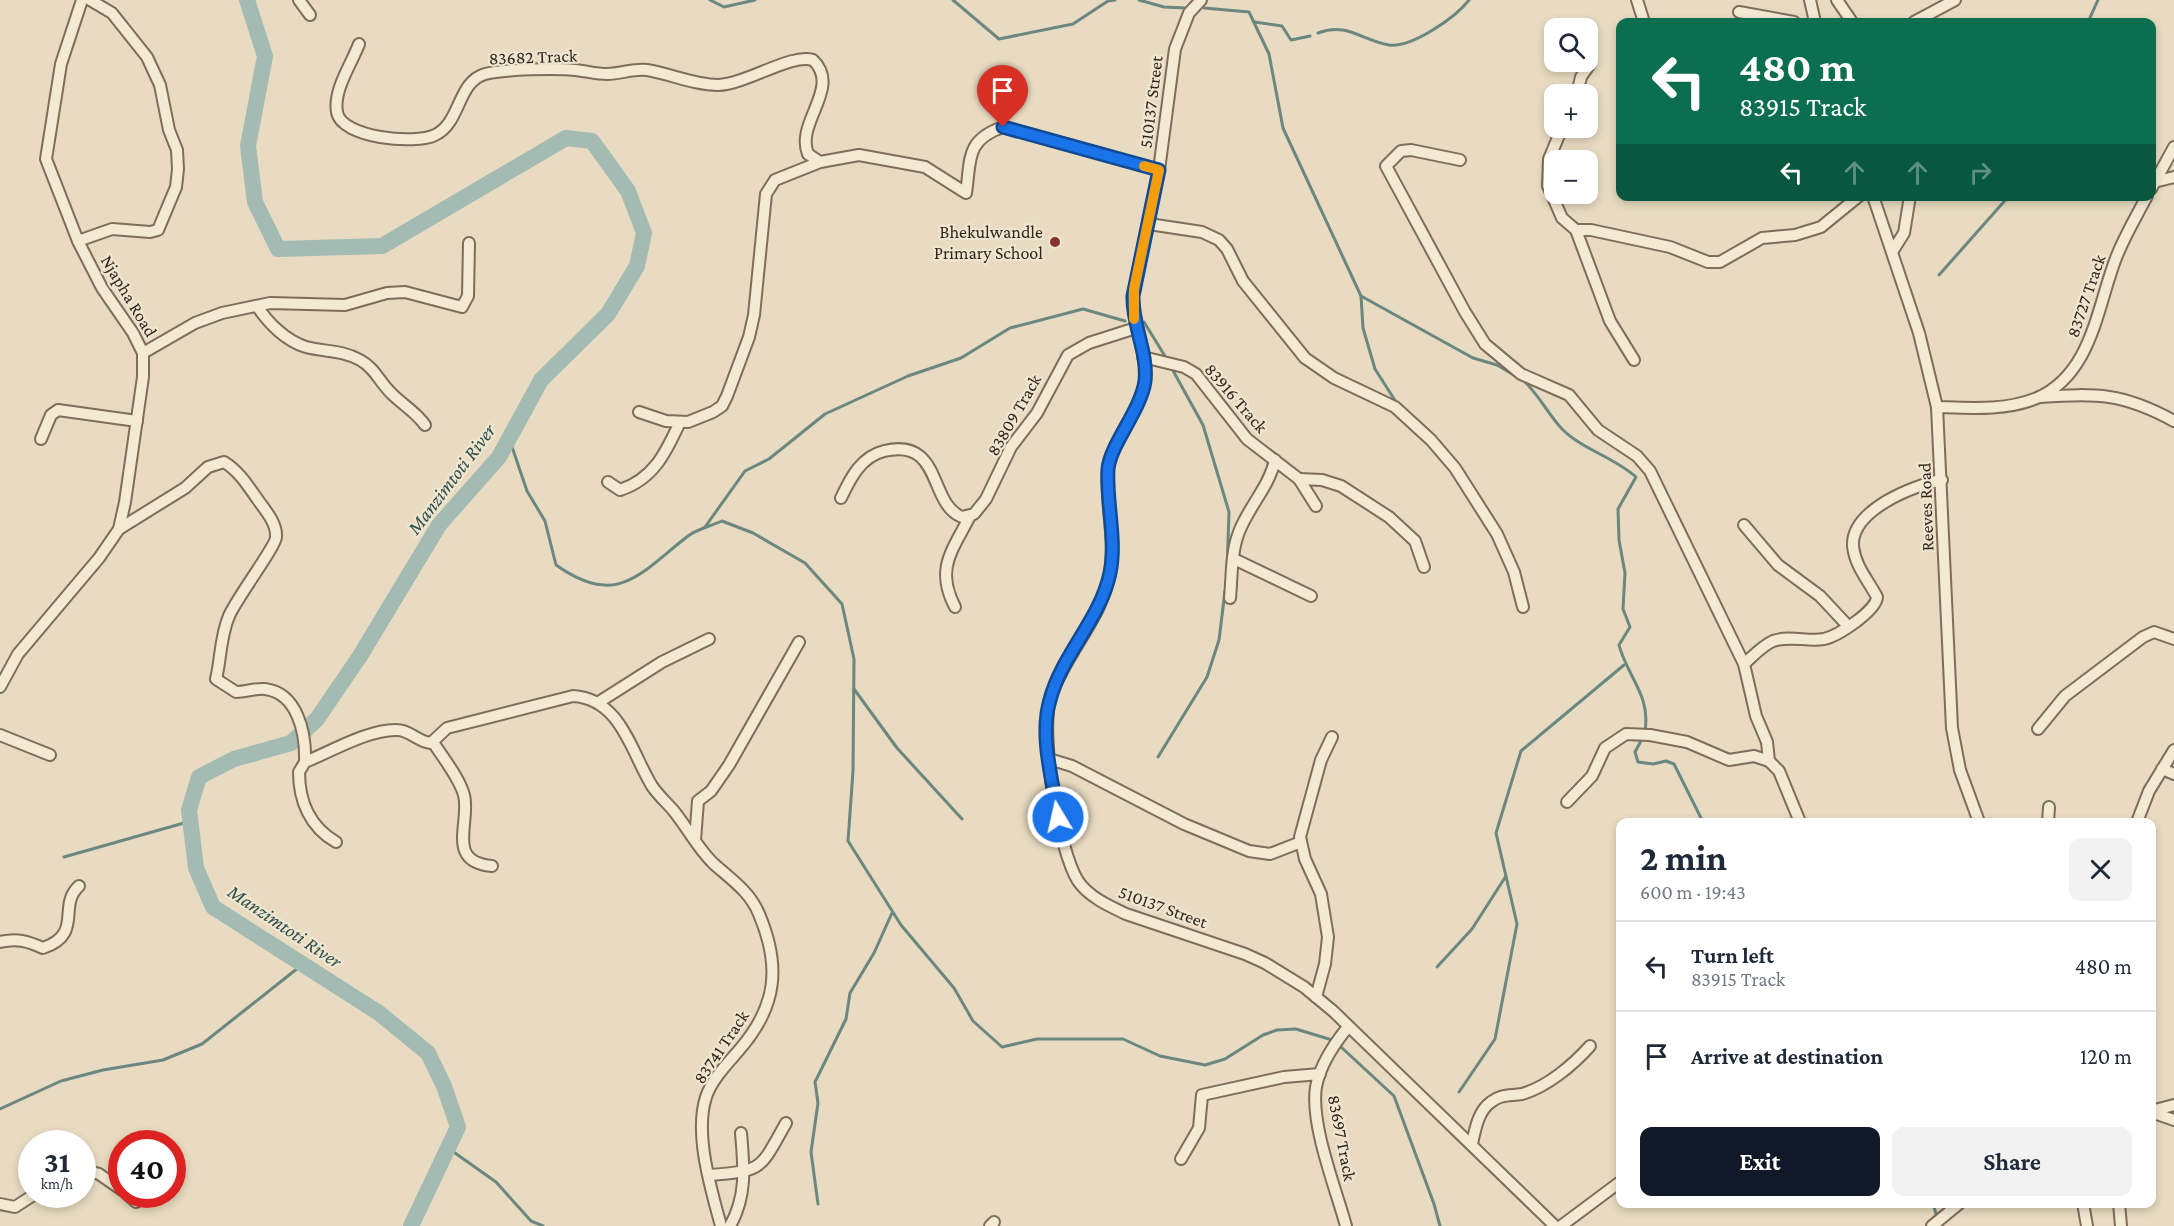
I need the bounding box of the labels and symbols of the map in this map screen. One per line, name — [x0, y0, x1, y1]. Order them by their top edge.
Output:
street label: 83682 Track — [488, 45, 578, 69]
street label: 510137 Street — [1135, 54, 1167, 149]
pin — [977, 65, 1028, 127]
place label: Bhekulwandle Primary School — [934, 222, 1043, 263]
marker: Bhekulwandle Primary School — [1048, 235, 1062, 249]
street label: Njapha Road — [96, 251, 161, 341]
street label: 83727 Track — [2063, 252, 2110, 340]
street label: 83916 Track — [1200, 359, 1272, 437]
street label: 83809 Track — [983, 371, 1045, 459]
water label: Manzimtoti River — [402, 419, 500, 539]
street label: Reeves Road — [1914, 462, 1938, 552]
position arrow — [1026, 785, 1090, 849]
water label: Manzimtoti River — [223, 879, 347, 973]
street label: 510137 Street — [1116, 882, 1211, 933]
street label: 83741 Track — [689, 1006, 753, 1087]
street label: 83697 Track — [1324, 1093, 1360, 1183]
speed limit sign: 40 — [108, 1130, 186, 1208]

